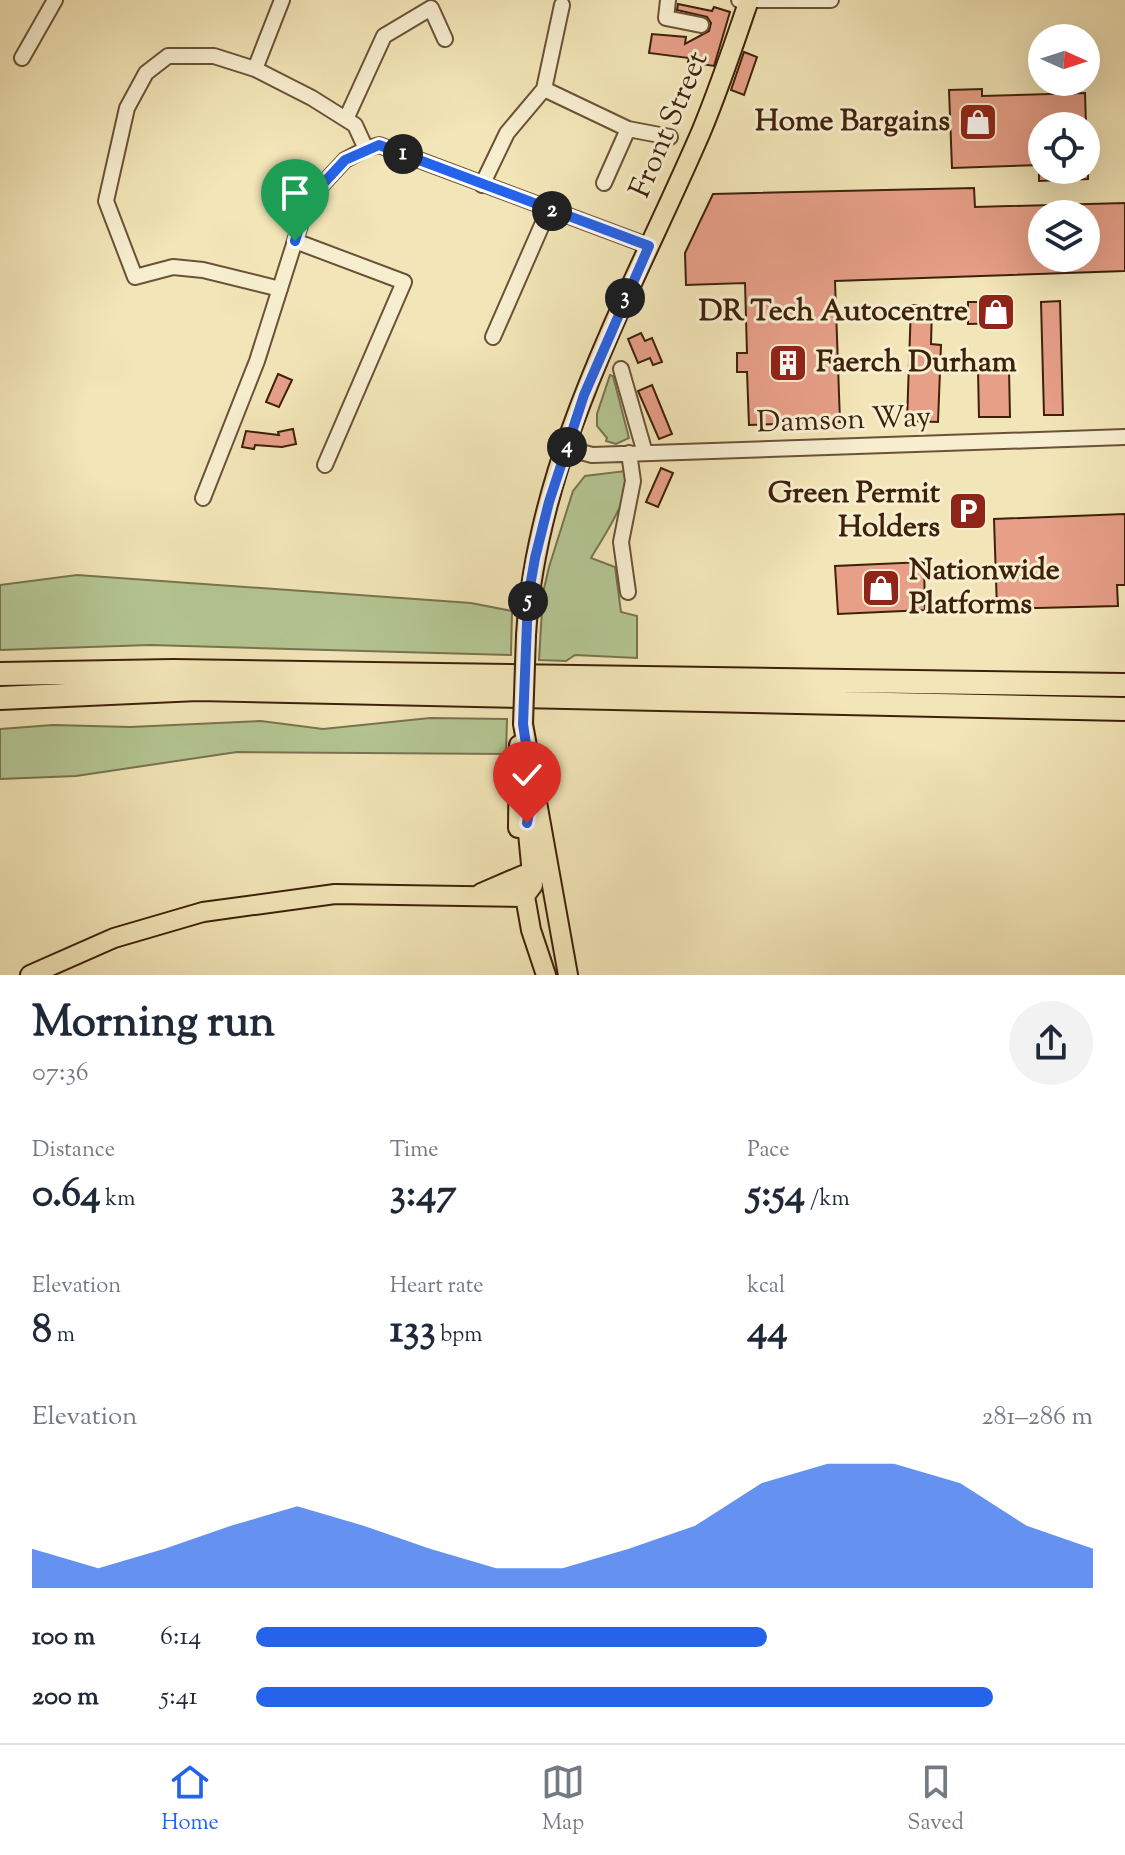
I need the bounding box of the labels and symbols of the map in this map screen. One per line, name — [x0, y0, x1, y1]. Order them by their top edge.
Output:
north arrow — [1028, 24, 1100, 96]
street label: Front Street — [620, 45, 720, 205]
place label: Home Bargains — [755, 101, 950, 144]
shop icon: Home Bargains — [957, 101, 999, 143]
pin: 1 — [383, 134, 423, 174]
pin — [261, 159, 329, 241]
pin: 2 — [532, 191, 572, 231]
pin: 3 — [605, 278, 645, 318]
place label: DR Tech Autocentre — [699, 291, 968, 334]
shop icon: DR Tech Autocentre — [975, 291, 1017, 333]
building icon: Faerch Durham — [767, 342, 809, 384]
place label: Faerch Durham — [816, 342, 1017, 385]
street label: Damson Way — [756, 396, 932, 446]
pin: 4 — [547, 427, 587, 467]
place label: Green Permit Holders — [768, 473, 941, 550]
parking icon: Green Permit Holders — [947, 490, 989, 532]
place label: Nationwide Platforms — [909, 550, 1060, 627]
shop icon: Nationwide Platforms — [860, 567, 902, 609]
pin: 5 — [508, 581, 548, 621]
pin — [493, 741, 561, 823]

